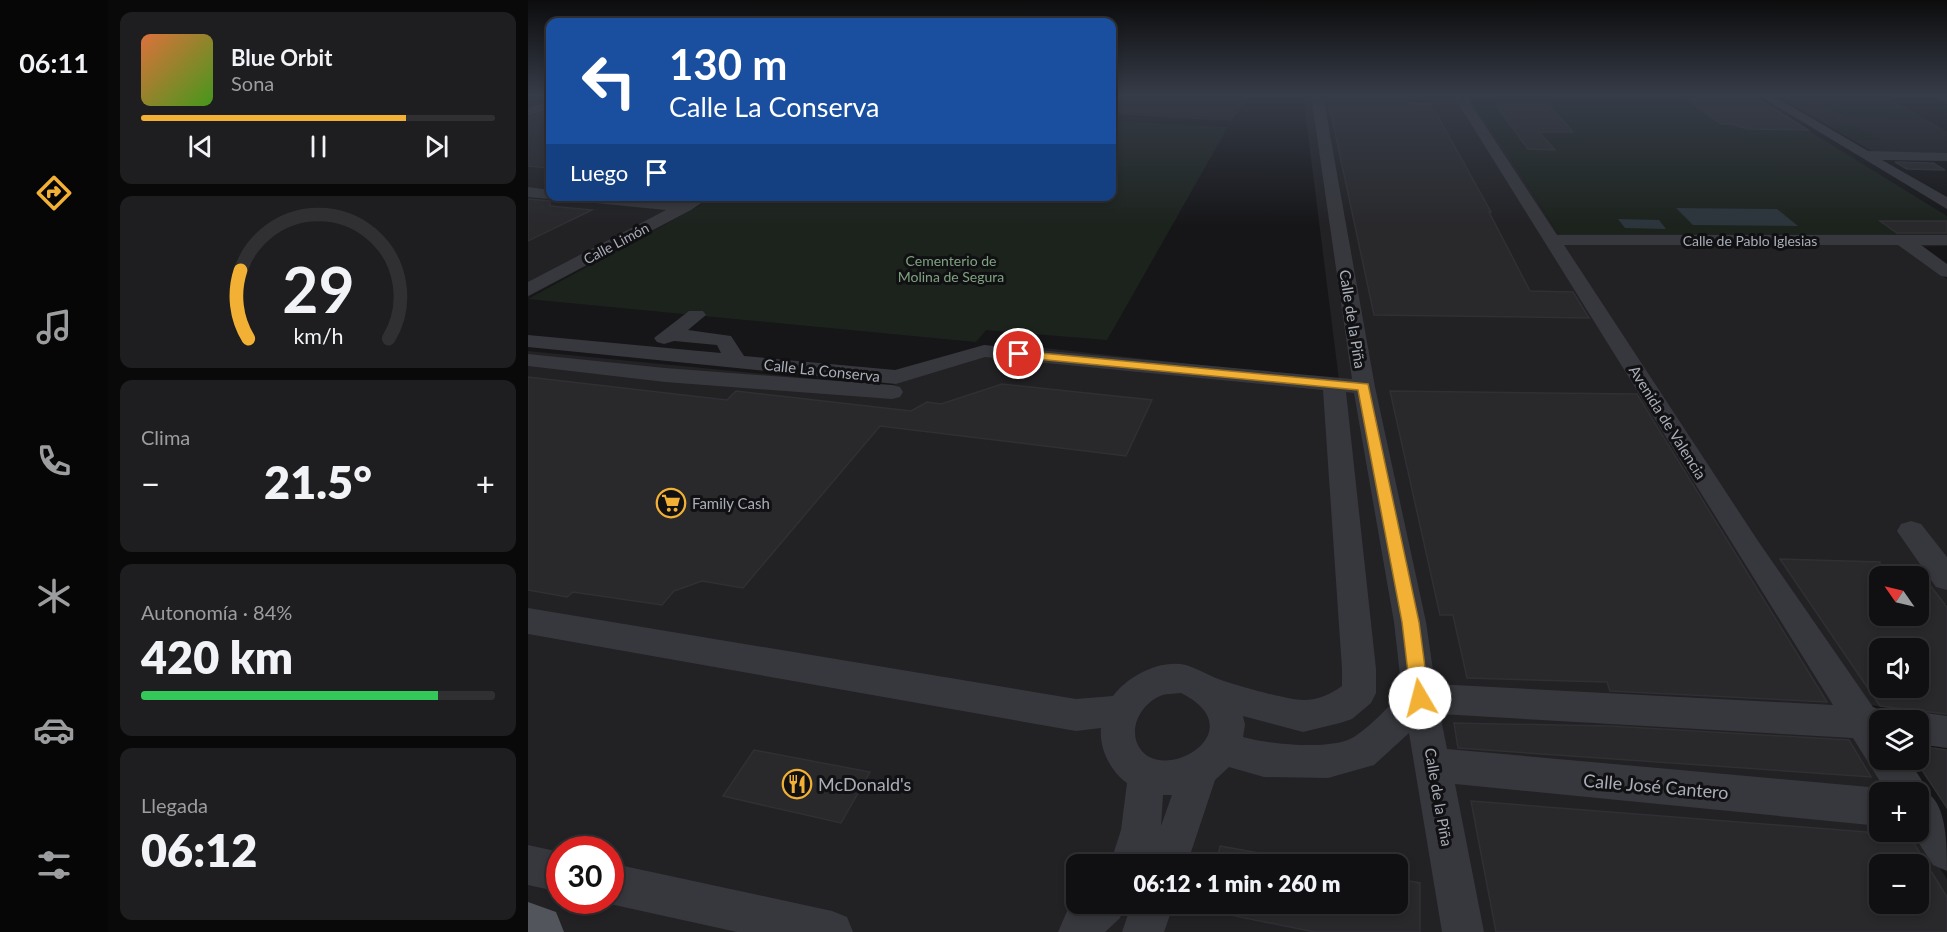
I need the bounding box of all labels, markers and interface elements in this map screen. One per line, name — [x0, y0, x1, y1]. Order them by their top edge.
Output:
text: 130 m — [669, 39, 787, 89]
icon: left — [570, 42, 648, 120]
text: Blue Orbit — [231, 44, 332, 71]
text: 06:11 — [19, 46, 89, 79]
text: Sona — [231, 71, 274, 95]
text: Calle La Conserva — [669, 90, 880, 123]
icon: previous — [184, 130, 217, 163]
icon: pause — [302, 130, 335, 163]
icon: next — [420, 130, 453, 163]
icon: arrive — [640, 156, 673, 189]
text: Luego — [570, 159, 628, 186]
icon: directions — [33, 172, 75, 214]
street label: Calle Limón — [580, 219, 652, 267]
street label: Calle de Pablo Iglesias — [1683, 232, 1817, 249]
text: 29 — [282, 251, 354, 326]
park label: Cementerio de Molina de Segura — [898, 252, 1004, 285]
street label: Calle de la Piña — [1336, 268, 1370, 370]
icon: music — [33, 306, 75, 348]
text: km/h — [293, 323, 343, 349]
pin — [993, 328, 1044, 379]
icon: arrive — [1002, 337, 1035, 370]
street label: Calle La Conserva — [763, 355, 881, 385]
street label: Avenida de Valencia — [1626, 362, 1710, 482]
text: Clima — [141, 425, 190, 449]
icon: phone — [33, 440, 75, 482]
text: 21.5° — [264, 455, 372, 509]
text: − — [141, 463, 160, 503]
text: + — [476, 463, 495, 503]
supermarket icon: Family Cash — [655, 487, 687, 519]
place label: Family Cash — [692, 494, 770, 512]
north arrow — [1869, 566, 1929, 626]
map controls — [1869, 566, 1929, 914]
icon: climate — [33, 575, 75, 617]
text: Autonomía · 84% — [141, 600, 292, 624]
text: 420 km — [141, 630, 293, 684]
button: sound — [1869, 638, 1929, 698]
position arrow — [1388, 666, 1452, 730]
icon: car — [33, 709, 75, 751]
button: layers — [1869, 710, 1929, 770]
street label: Calle de la Piña — [1421, 746, 1457, 848]
restaurant icon: McDonald's — [781, 768, 813, 800]
street label: Calle José Cantero — [1582, 769, 1730, 803]
place label: McDonald's — [818, 773, 912, 795]
button: + — [1869, 782, 1929, 842]
text: Llegada — [141, 793, 208, 817]
text: 06:12 — [141, 823, 257, 877]
speed limit sign: 30 — [546, 836, 624, 914]
icon: filters — [33, 844, 75, 886]
button: − — [1869, 854, 1929, 914]
text: 06:12 · 1 min · 260 m — [1134, 870, 1340, 897]

